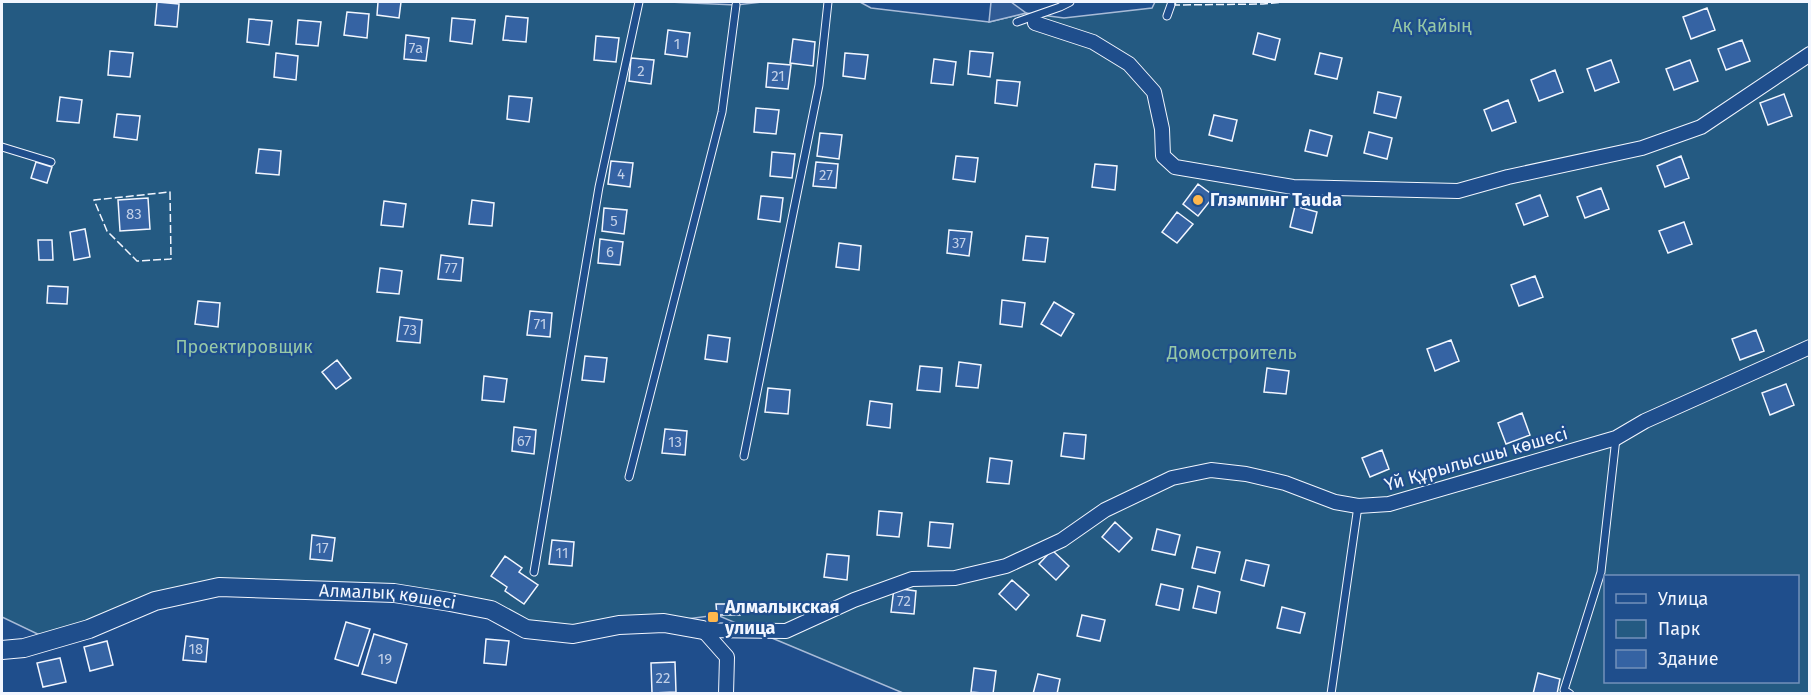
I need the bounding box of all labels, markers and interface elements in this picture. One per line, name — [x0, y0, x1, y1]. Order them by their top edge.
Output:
park label: Ақ Қайың — [1392, 15, 1472, 37]
house number: 1 — [674, 35, 680, 53]
house number: 7а — [409, 39, 423, 57]
house number: 2 — [637, 62, 645, 80]
house number: 21 — [771, 67, 785, 85]
house number: 4 — [617, 165, 625, 183]
house number: 27 — [819, 166, 833, 184]
place label: Глэмпинг Tauda — [1210, 189, 1342, 211]
marker: Глэмпинг Tauda — [1191, 193, 1205, 207]
house number: 83 — [126, 205, 142, 223]
house number: 5 — [610, 212, 618, 230]
house number: 37 — [952, 234, 966, 252]
house number: 6 — [606, 243, 614, 261]
house number: 77 — [444, 259, 458, 277]
house number: 71 — [534, 315, 546, 333]
house number: 73 — [403, 321, 417, 339]
park label: Проектировщик — [175, 336, 313, 358]
park label: Домостроитель — [1166, 342, 1297, 364]
street label: Үй Құрылысшы көшесі — [1382, 422, 1570, 496]
house number: 67 — [517, 432, 531, 450]
house number: 13 — [668, 433, 682, 451]
house number: 17 — [315, 539, 329, 557]
house number: 11 — [556, 544, 568, 562]
legend — [1604, 575, 1799, 683]
street label: Алмалық көшесі — [319, 579, 458, 614]
text: Улица — [1658, 588, 1708, 610]
house number: 72 — [897, 592, 911, 610]
place label: Алмалыкская улица — [724, 596, 840, 639]
marker: Алмалыкская улица — [706, 610, 720, 624]
text: Парк — [1658, 618, 1701, 640]
house number: 18 — [189, 640, 203, 658]
text: Здание — [1658, 648, 1719, 670]
house number: 19 — [378, 650, 392, 668]
house number: 22 — [656, 669, 670, 687]

